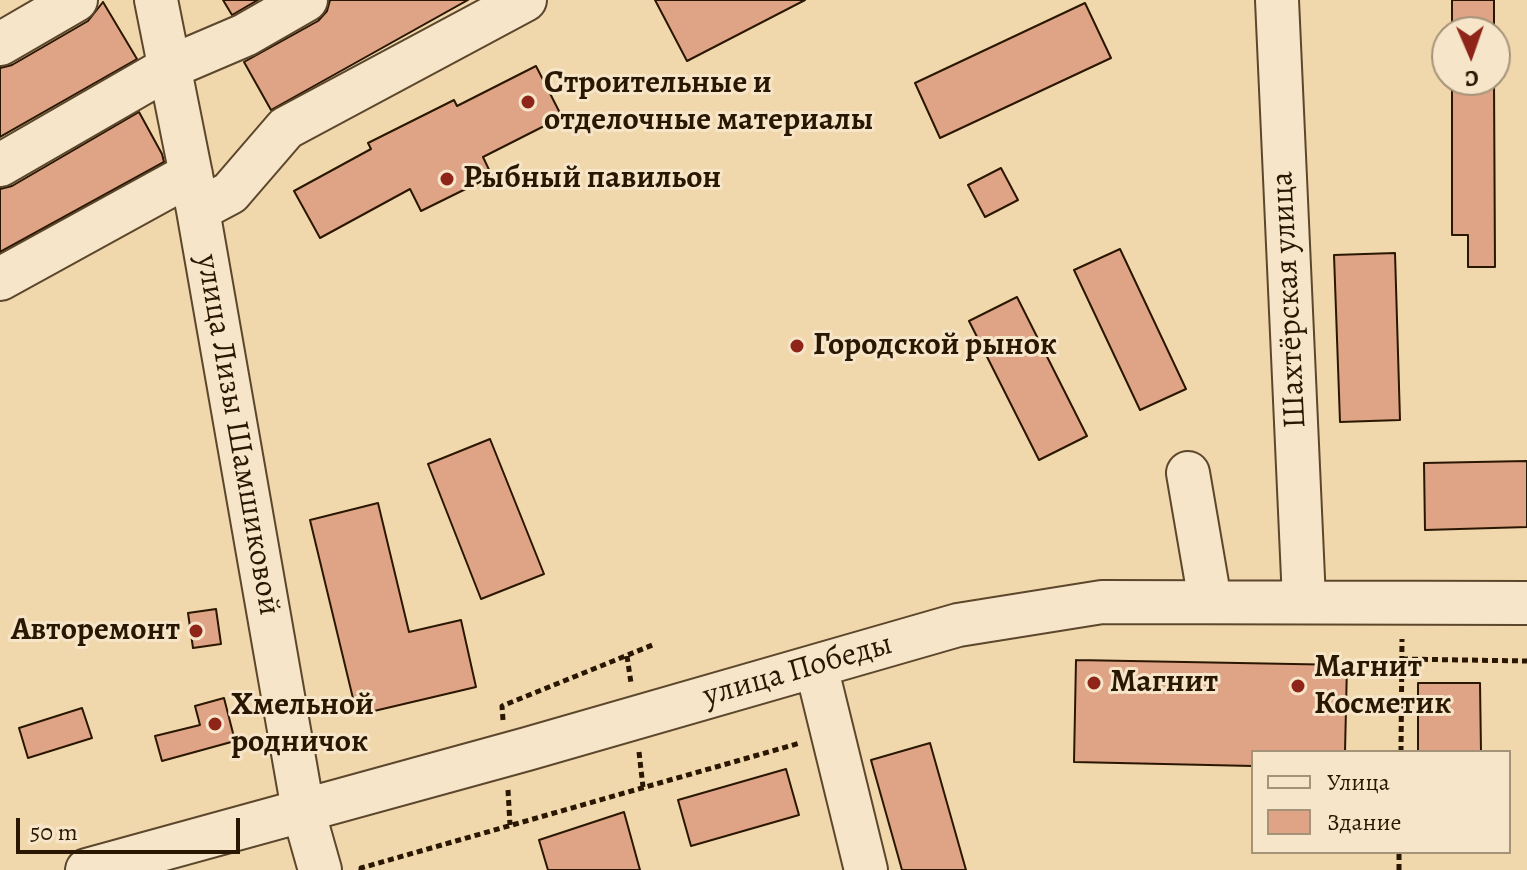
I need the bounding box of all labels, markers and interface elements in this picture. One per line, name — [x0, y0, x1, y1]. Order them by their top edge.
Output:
north arrow — [1431, 16, 1511, 96]
text: С — [1464, 63, 1479, 93]
place label: Строительные и отделочные материалы — [544, 65, 873, 140]
marker: Строительные и отделочные материалы — [519, 93, 537, 111]
place label: Рыбный павильон — [463, 160, 721, 198]
marker: Рыбный павильон — [438, 170, 456, 188]
street label: Шахтёрская улица — [1264, 170, 1316, 430]
street label: улица Лизы Шамшиковой — [186, 252, 288, 618]
place label: Городской рынок — [813, 327, 1057, 365]
marker: Городской рынок — [788, 337, 806, 355]
place label: Авторемонт — [11, 612, 180, 650]
marker: Авторемонт — [187, 622, 205, 640]
street label: улица Победы — [699, 626, 897, 716]
place label: Магнит Косметик — [1314, 649, 1451, 724]
place label: Магнит — [1110, 664, 1218, 702]
marker: Магнит — [1085, 674, 1103, 692]
marker: Магнит Косметик — [1289, 677, 1307, 695]
place label: Хмельной родничок — [231, 687, 374, 762]
marker: Хмельной родничок — [206, 715, 224, 733]
legend — [1251, 750, 1511, 854]
text: Улица — [1327, 766, 1390, 798]
scale bar — [20, 802, 244, 852]
text: Здание — [1327, 806, 1402, 838]
text: 50 m — [30, 816, 78, 848]

